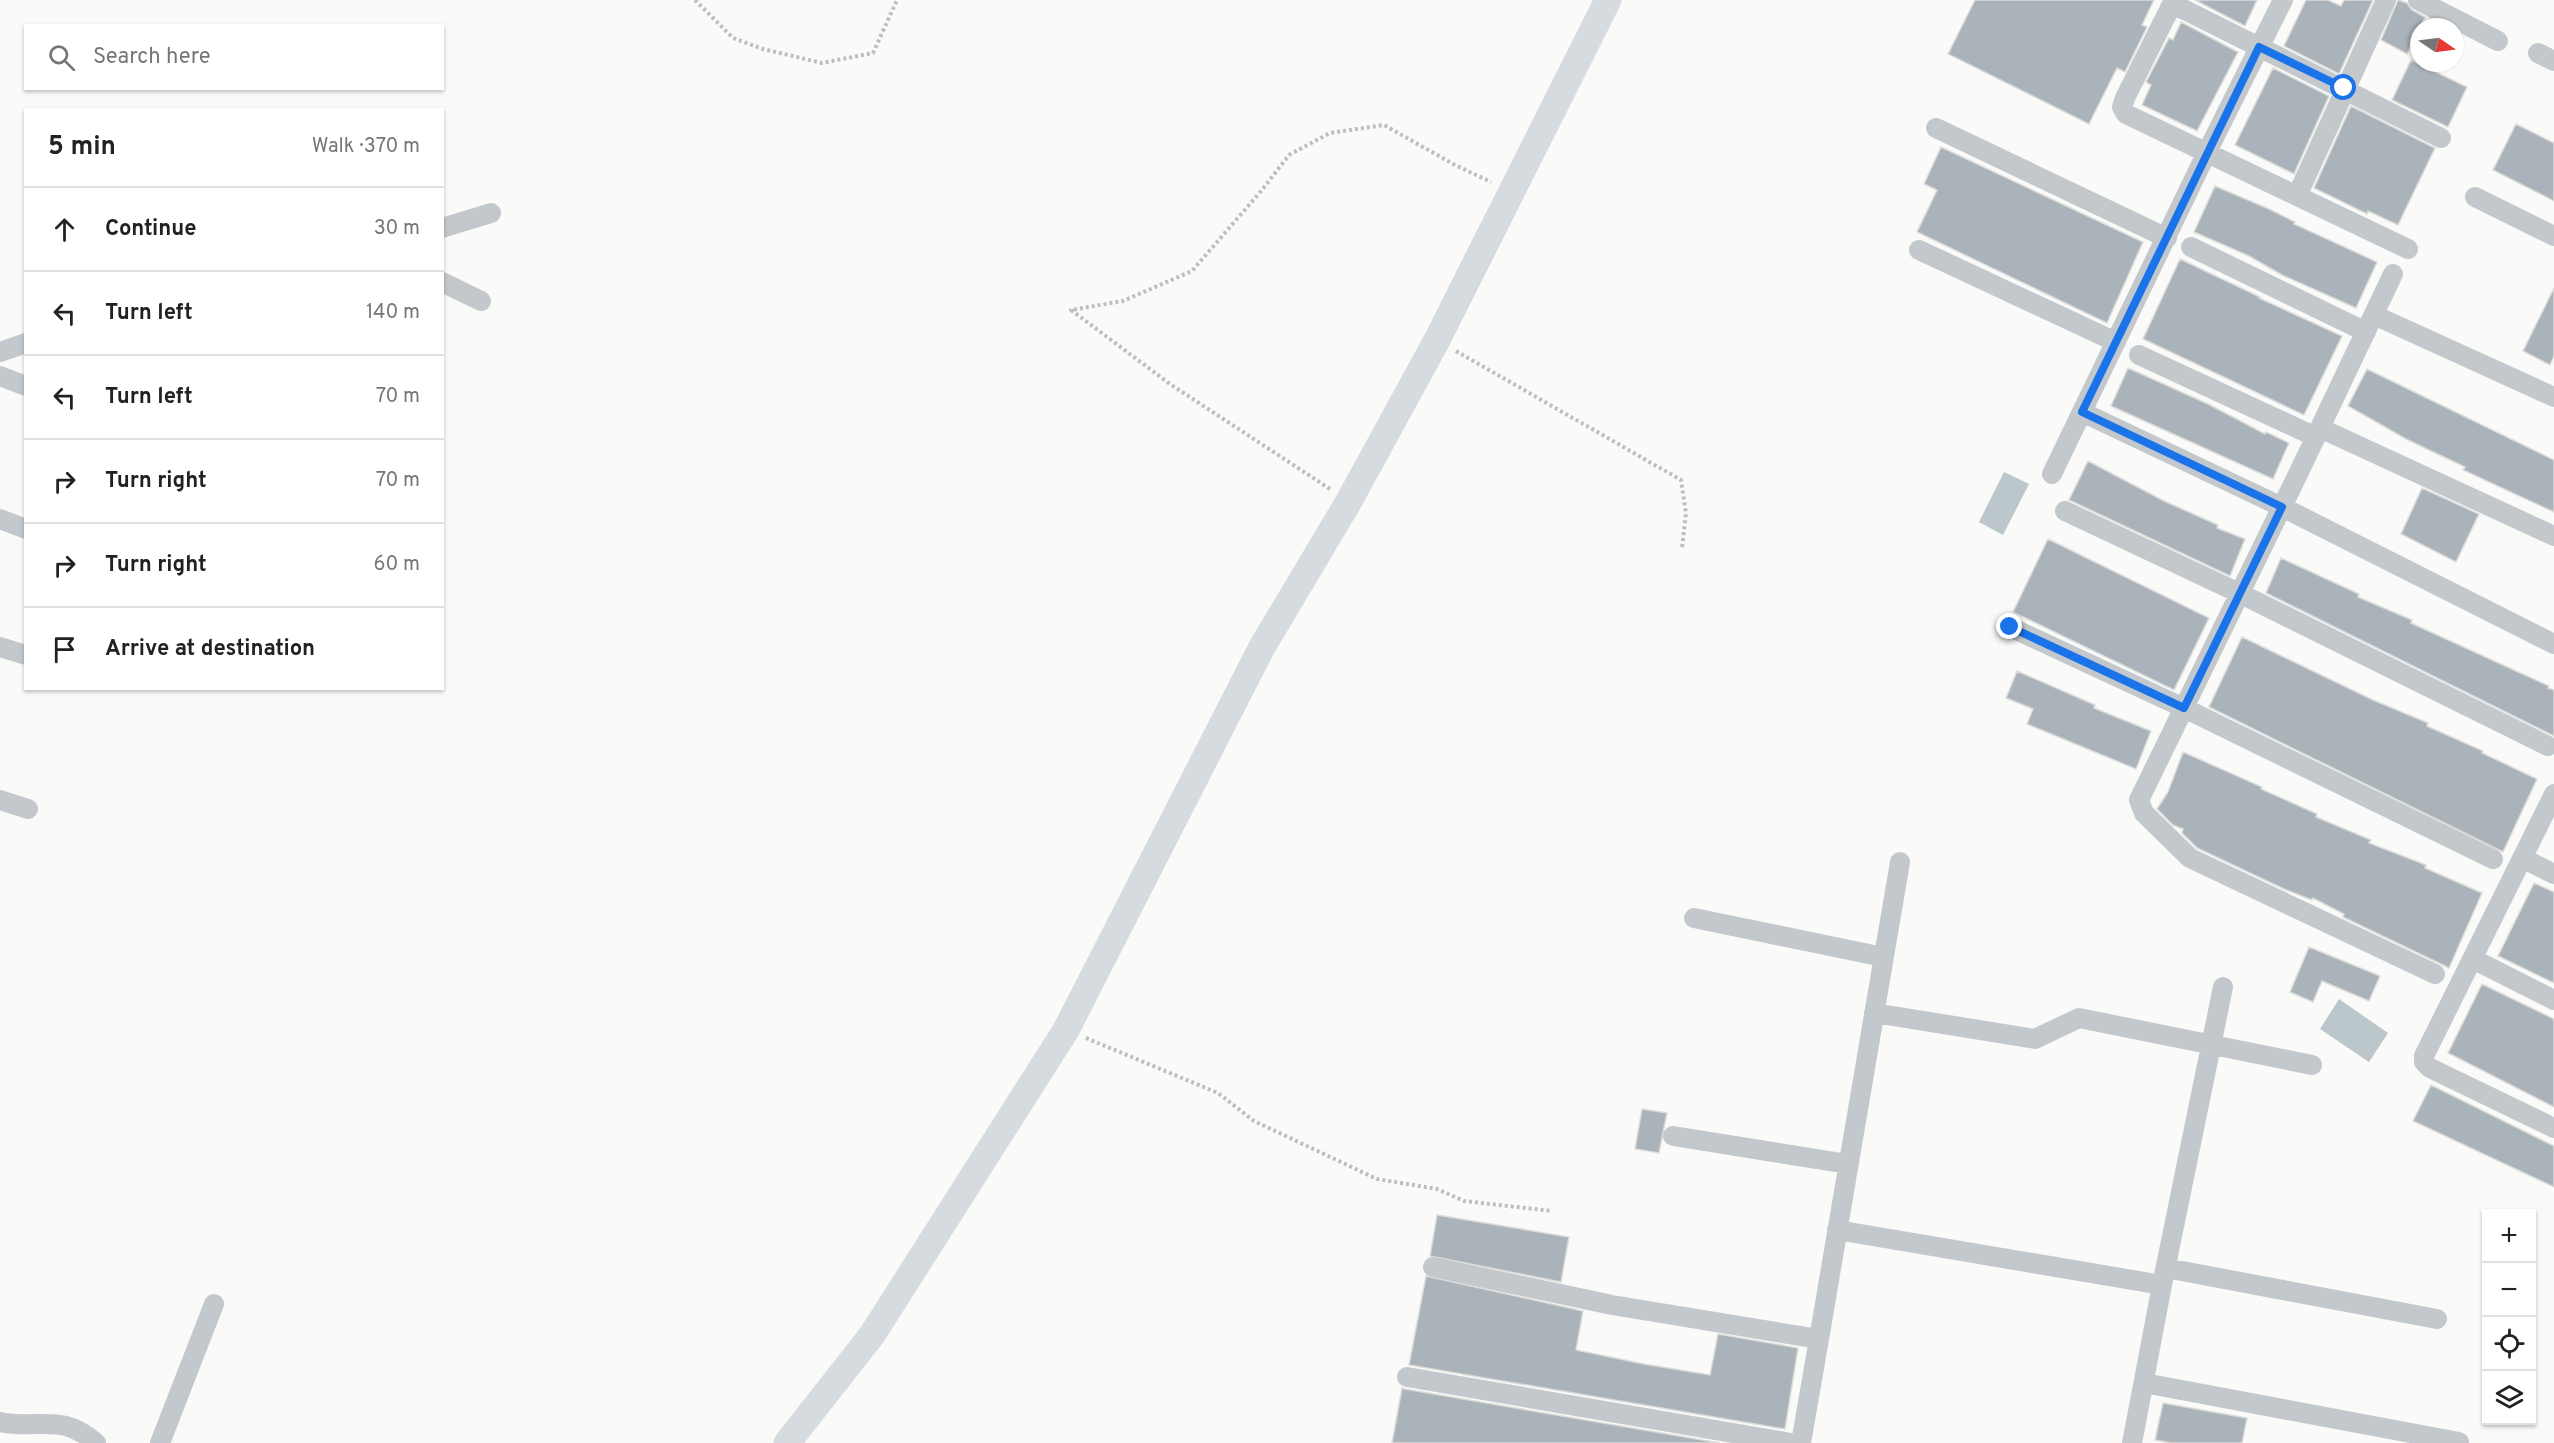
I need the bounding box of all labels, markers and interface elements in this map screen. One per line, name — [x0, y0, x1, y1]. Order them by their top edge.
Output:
north arrow — [2410, 18, 2464, 72]
search box — [24, 24, 444, 90]
icon: search — [45, 41, 78, 74]
text: Search here — [93, 44, 211, 71]
route start — [2330, 74, 2356, 100]
text: 5 min — [48, 131, 116, 164]
text: Walk · 370 m — [312, 134, 420, 160]
icon: ahead — [48, 213, 81, 246]
text: Continue — [105, 216, 196, 243]
text: 30 m — [374, 216, 420, 242]
icon: left — [48, 297, 81, 330]
text: Turn left — [105, 300, 193, 327]
text: 140 m — [366, 300, 420, 326]
icon: left — [48, 381, 81, 414]
text: Turn left — [105, 384, 193, 411]
text: 70 m — [376, 384, 420, 410]
icon: right — [48, 465, 81, 498]
text: Turn right — [105, 468, 207, 495]
text: 70 m — [376, 468, 420, 494]
icon: right — [48, 549, 81, 582]
text: Turn right — [105, 552, 207, 579]
text: 60 m — [374, 552, 420, 578]
route end — [1996, 613, 2022, 639]
icon: arrive — [48, 633, 81, 666]
text: Arrive at destination — [105, 636, 315, 663]
map controls — [2482, 1209, 2536, 1425]
button: + — [2482, 1209, 2536, 1263]
button: − — [2482, 1263, 2536, 1317]
button: locate — [2482, 1317, 2536, 1371]
button: layers — [2482, 1371, 2536, 1425]

